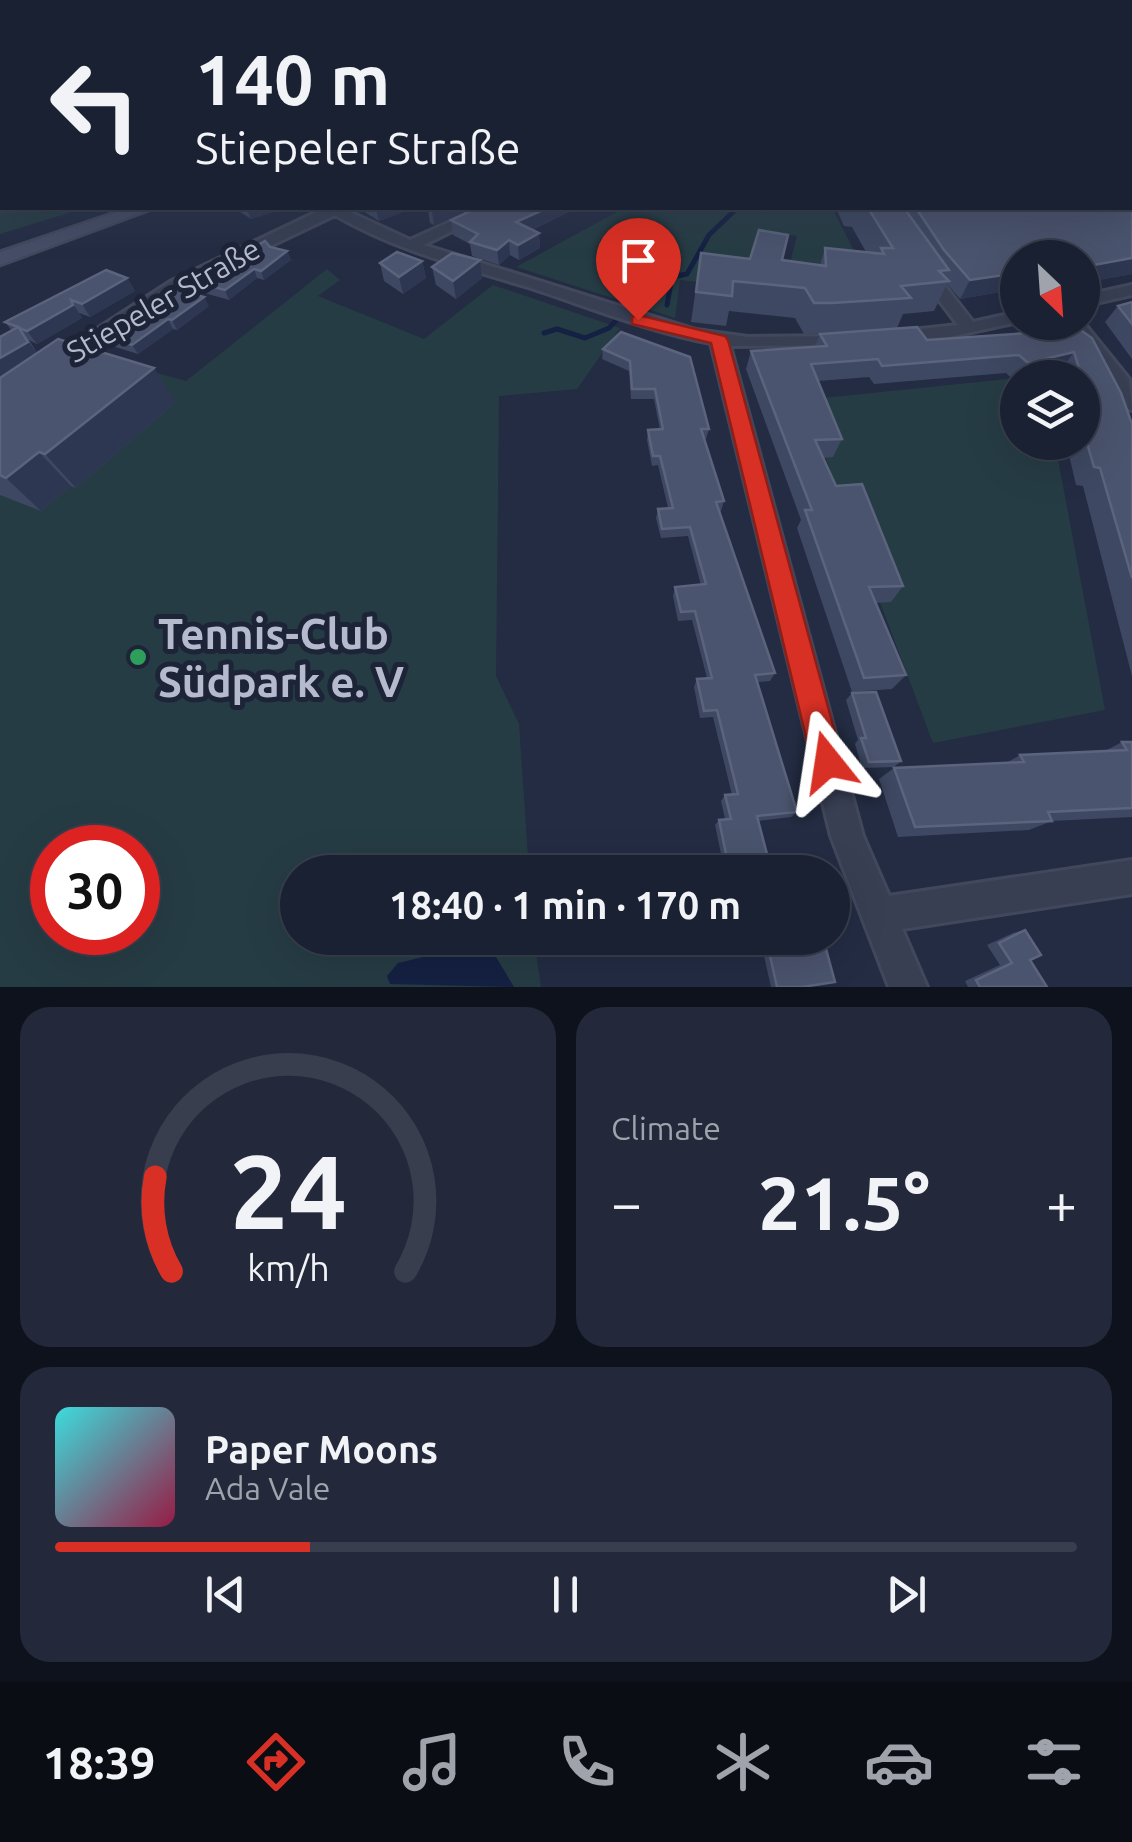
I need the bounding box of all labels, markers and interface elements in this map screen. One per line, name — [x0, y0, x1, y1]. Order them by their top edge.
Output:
icon: left — [30, 40, 160, 170]
text: 140 m — [195, 40, 390, 118]
text: Stiepeler Straße — [195, 122, 521, 173]
pin — [596, 218, 681, 321]
street label: Stiepeler Straße — [61, 231, 265, 369]
icon: arrive — [611, 233, 666, 288]
north arrow — [1000, 240, 1100, 340]
map controls — [1000, 240, 1100, 460]
button: layers — [1000, 360, 1100, 460]
place label: Tennis-Club Südpark e. V — [158, 610, 404, 705]
marker: Tennis-Club Südpark e. V — [127, 646, 149, 668]
position arrow — [776, 710, 880, 814]
speed limit sign: 30 — [30, 825, 160, 955]
text: 18:40 · 1 min · 170 m — [389, 884, 741, 926]
text: Climate — [611, 1110, 721, 1146]
text: 24 — [229, 1132, 347, 1249]
text: 21.5° — [758, 1160, 930, 1244]
text: − — [611, 1172, 642, 1233]
text: + — [1046, 1172, 1077, 1233]
text: km/h — [247, 1248, 329, 1288]
text: Paper Moons — [205, 1428, 438, 1470]
text: Ada Vale — [205, 1470, 331, 1506]
icon: previous — [198, 1567, 253, 1622]
icon: pause — [538, 1567, 593, 1622]
icon: next — [879, 1567, 934, 1622]
icon: directions — [241, 1727, 311, 1797]
icon: music — [397, 1727, 467, 1797]
icon: phone — [552, 1727, 622, 1797]
icon: climate — [708, 1727, 778, 1797]
icon: car — [864, 1727, 934, 1797]
icon: filters — [1019, 1727, 1089, 1797]
text: 18:39 — [43, 1737, 155, 1788]

